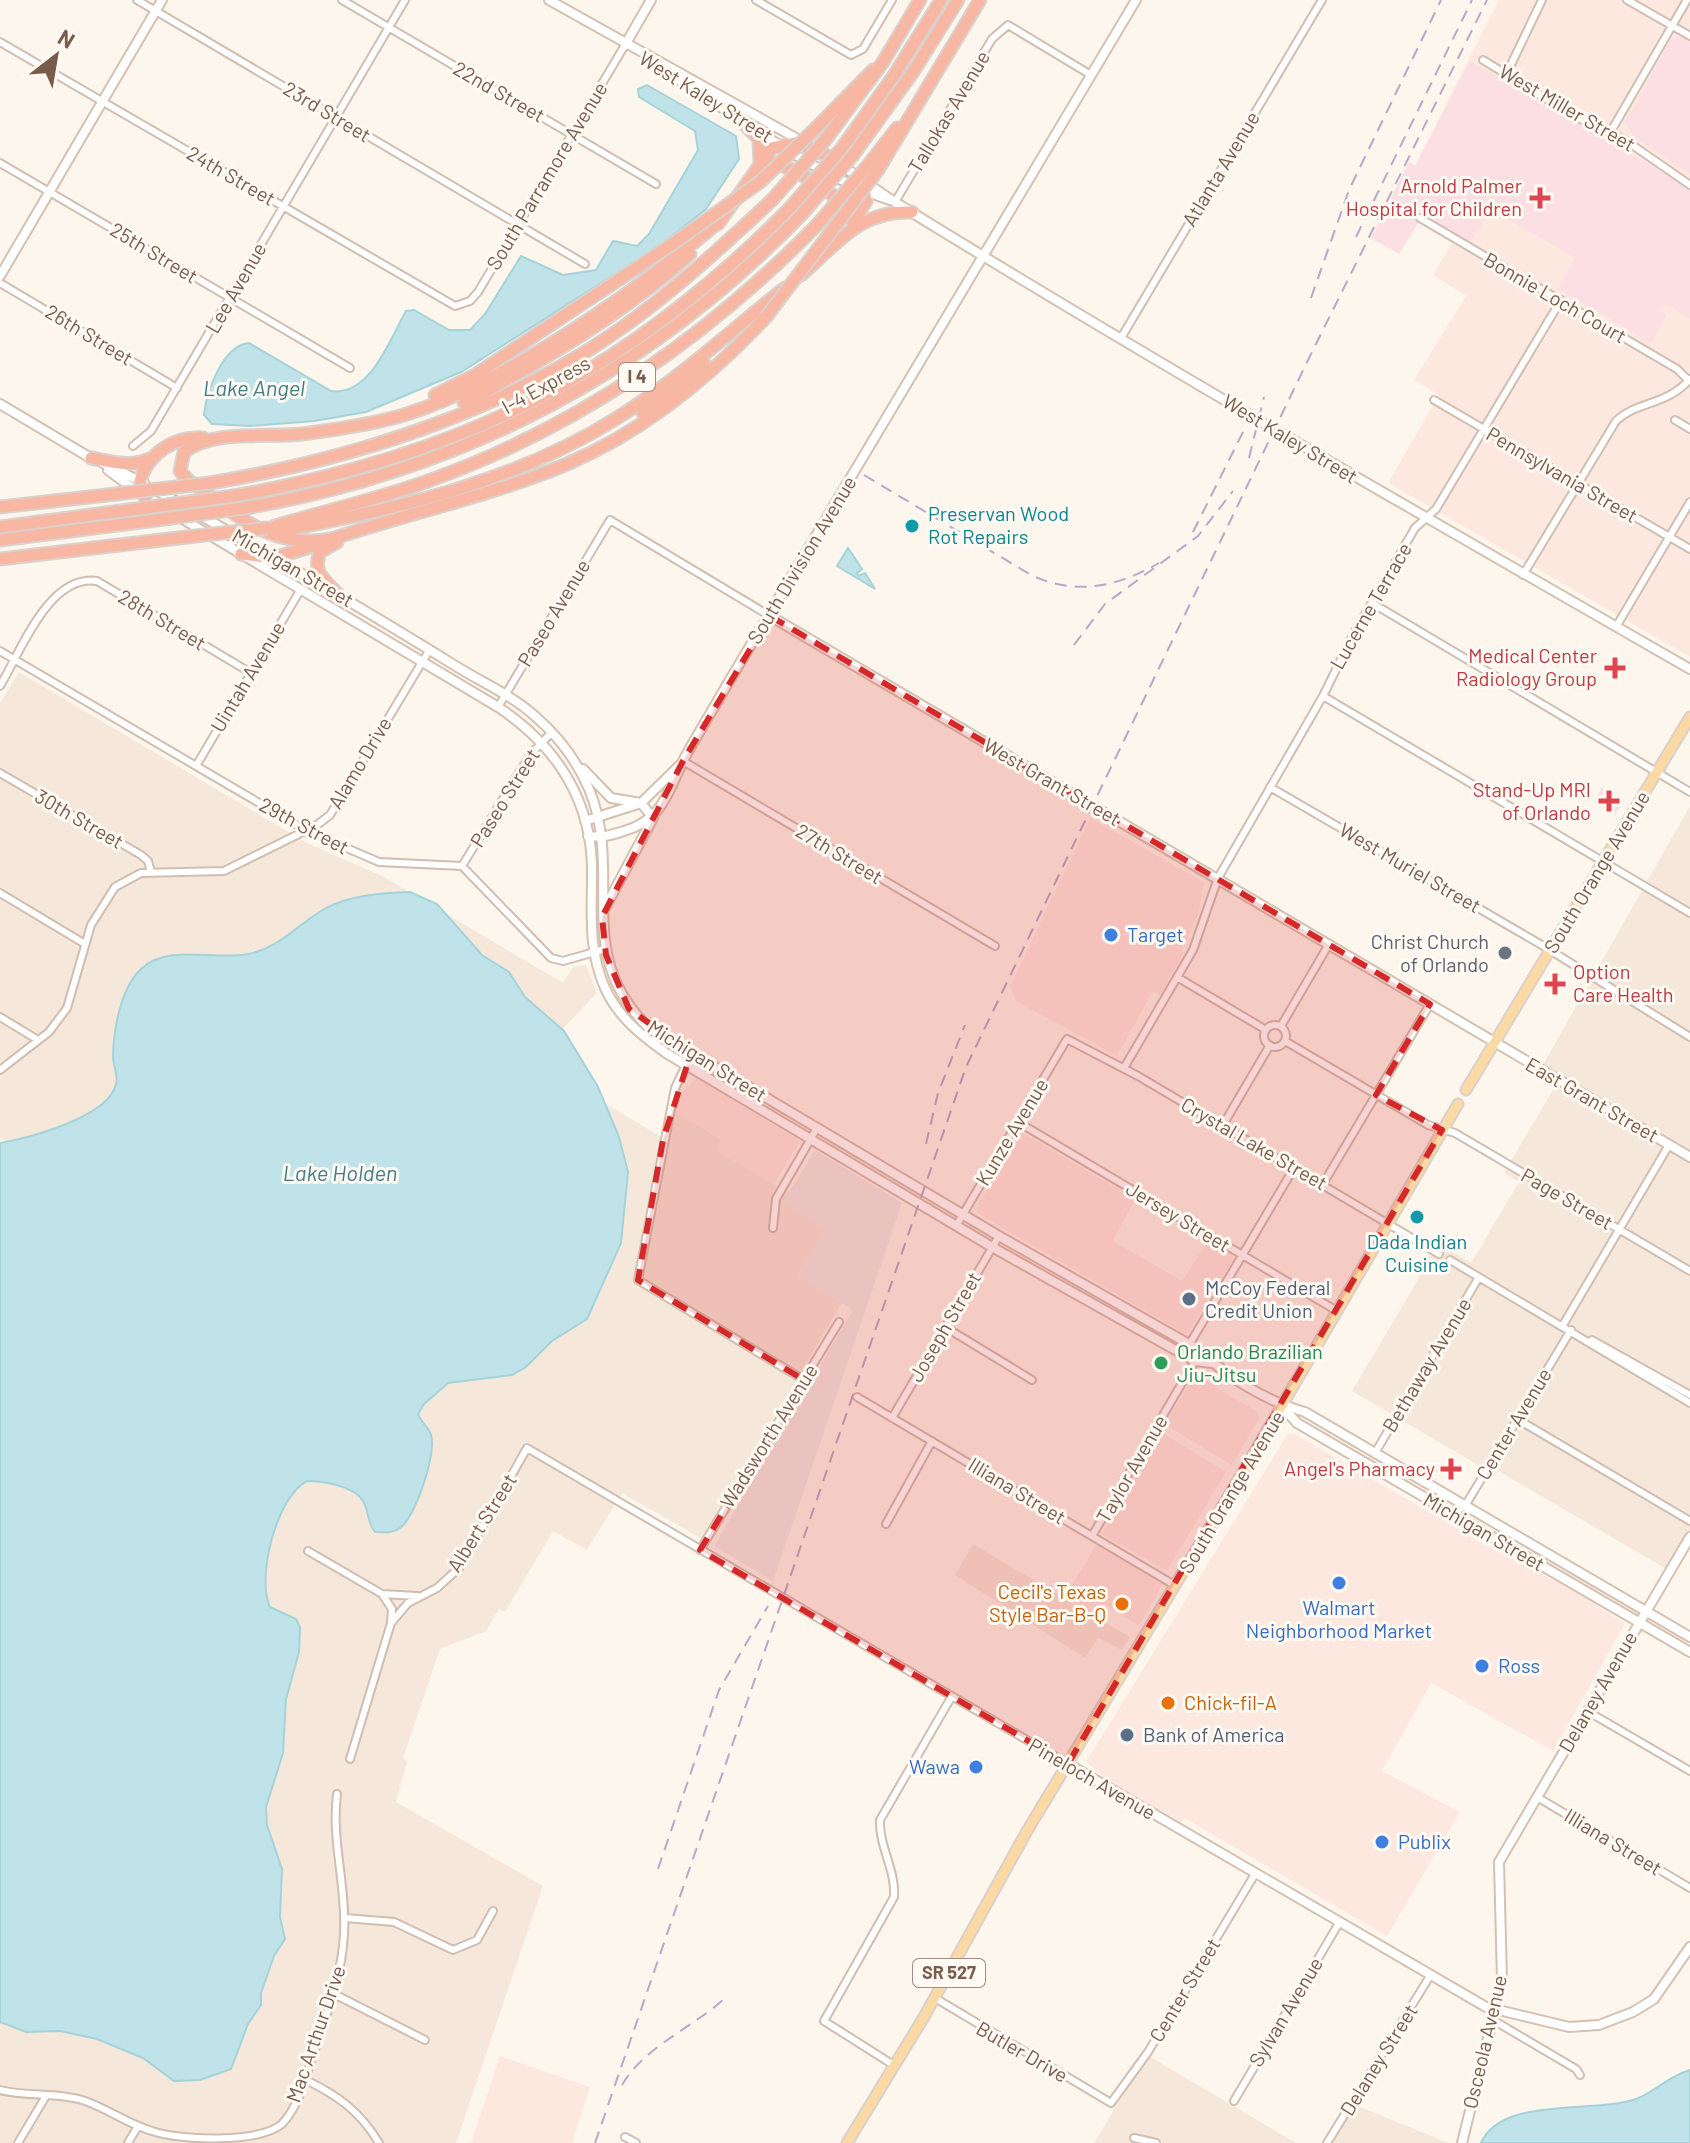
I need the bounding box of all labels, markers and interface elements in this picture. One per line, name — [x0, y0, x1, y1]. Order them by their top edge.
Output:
north arrow — [16, 16, 96, 96]
text: N — [54, 23, 80, 53]
street label: West Kaley Street — [635, 45, 778, 147]
street label: Tallokas Avenue — [902, 46, 994, 177]
street label: 22nd Street — [450, 55, 549, 127]
street label: West Miller Street — [1495, 58, 1640, 156]
street label: 23rd Street — [280, 76, 376, 147]
street label: South Parramore Avenue — [481, 77, 612, 274]
street label: Atlanta Avenue — [1176, 107, 1264, 230]
street label: 24th Street — [183, 140, 280, 210]
place label: Arnold Palmer Hospital for Children — [1346, 173, 1522, 220]
marker: Arnold Palmer Hospital for Children — [1529, 187, 1551, 209]
street label: 25th Street — [106, 217, 203, 288]
street label: Lee Avenue — [200, 238, 271, 337]
street label: Bonnie Loch Court — [1480, 247, 1631, 348]
street label: 26th Street — [41, 299, 138, 370]
street label: I-4 Express — [497, 350, 594, 418]
road number: I 4 — [619, 363, 655, 391]
water label: Lake Angel — [203, 374, 305, 400]
street label: West Kaley Street — [1219, 388, 1362, 488]
street label: Pennsylvania Street — [1483, 421, 1642, 527]
street label: South Division Avenue — [742, 471, 861, 648]
place label: Preservan Wood Rot Repairs — [928, 501, 1069, 548]
marker: Preservan Wood Rot Repairs — [903, 517, 921, 535]
street label: Michigan Street — [229, 523, 358, 612]
street label: Lucerne Terrace — [1324, 538, 1416, 673]
street label: Paseo Avenue — [512, 555, 595, 670]
street label: 28th Street — [114, 584, 211, 655]
street label: Uintah Avenue — [205, 617, 290, 736]
place label: Medical Center Radiology Group — [1456, 643, 1597, 690]
marker: Medical Center Radiology Group — [1604, 657, 1626, 679]
street label: Alamo Drive — [322, 712, 396, 813]
street label: West Grant Street — [980, 732, 1125, 830]
street label: Paseo Street — [464, 744, 544, 851]
place label: Stand-Up MRI of Orlando — [1473, 777, 1591, 824]
street label: 30th Street — [31, 783, 128, 853]
street label: South Orange Avenue — [1538, 786, 1654, 957]
marker: Stand-Up MRI of Orlando — [1598, 790, 1620, 812]
street label: 29th Street — [256, 792, 353, 859]
street label: West Muriel Street — [1336, 817, 1485, 917]
street label: 27th Street — [792, 818, 887, 888]
place label: Target — [1127, 922, 1184, 946]
marker: Target — [1102, 926, 1120, 944]
place label: Christ Church of Orlando — [1371, 929, 1489, 976]
marker: Christ Church of Orlando — [1496, 944, 1514, 962]
place label: Option Care Health — [1573, 959, 1674, 1006]
marker: Option Care Health — [1544, 973, 1566, 995]
street label: Michigan Street — [644, 1014, 772, 1106]
street label: East Grant Street — [1522, 1051, 1663, 1147]
street label: Kunze Avenue — [970, 1074, 1053, 1189]
street label: Crystal Lake Street — [1177, 1092, 1332, 1195]
water label: Lake Holden — [283, 1159, 397, 1185]
street label: Page Street — [1517, 1162, 1618, 1234]
street label: Jersey Street — [1122, 1176, 1235, 1257]
marker: Dada Indian Cuisine — [1408, 1208, 1426, 1226]
place label: Dada Indian Cuisine — [1367, 1229, 1467, 1276]
street label: Joseph Street — [903, 1267, 985, 1386]
place label: McCoy Federal Credit Union — [1205, 1275, 1330, 1322]
marker: McCoy Federal Credit Union — [1180, 1290, 1198, 1308]
street label: Bethaway Avenue — [1377, 1293, 1476, 1436]
place label: Orlando Brazilian Jiu-Jitsu — [1177, 1339, 1323, 1386]
marker: Orlando Brazilian Jiu-Jitsu — [1152, 1354, 1170, 1372]
street label: Wadsworth Avenue — [714, 1359, 822, 1512]
street label: Center Avenue — [1470, 1363, 1556, 1484]
street label: South Orange Avenue — [1173, 1406, 1289, 1577]
street label: Taylor Avenue — [1091, 1410, 1172, 1527]
street label: Illiana Street — [964, 1452, 1071, 1529]
place label: Angel's Pharmacy — [1284, 1456, 1435, 1480]
marker: Angel's Pharmacy — [1442, 1460, 1460, 1478]
street label: Albert Street — [441, 1469, 521, 1576]
street label: Michigan Street — [1420, 1487, 1549, 1576]
marker: Walmart Neighborhood Market — [1330, 1574, 1348, 1592]
place label: Cecil's Texas Style Bar-B-Q — [989, 1579, 1106, 1626]
marker: Cecil's Texas Style Bar-B-Q — [1113, 1595, 1131, 1613]
place label: Walmart Neighborhood Market — [1246, 1595, 1432, 1642]
street label: Delaney Avenue — [1553, 1627, 1641, 1756]
place label: Ross — [1498, 1653, 1540, 1677]
marker: Ross — [1473, 1657, 1491, 1675]
place label: Chick-fil-A — [1184, 1690, 1277, 1714]
marker: Chick-fil-A — [1159, 1694, 1177, 1712]
place label: Bank of America — [1143, 1722, 1285, 1746]
marker: Bank of America — [1118, 1726, 1136, 1744]
street label: Pineloch Avenue — [1025, 1732, 1160, 1824]
place label: Wawa — [909, 1754, 960, 1778]
marker: Wawa — [967, 1758, 985, 1776]
street label: Illiana Street — [1560, 1803, 1667, 1880]
place label: Publix — [1398, 1829, 1451, 1853]
marker: Publix — [1373, 1833, 1391, 1851]
street label: Center Street — [1144, 1933, 1225, 2046]
street label: Sylvan Avenue — [1243, 1952, 1327, 2071]
road number: SR 527 — [913, 1959, 985, 1987]
street label: Mac Arthur Drive — [280, 1962, 350, 2105]
street label: Osceola Avenue — [1457, 1973, 1511, 2111]
street label: Delaney Street — [1334, 1999, 1422, 2120]
street label: Butler Drive — [973, 2015, 1072, 2087]

